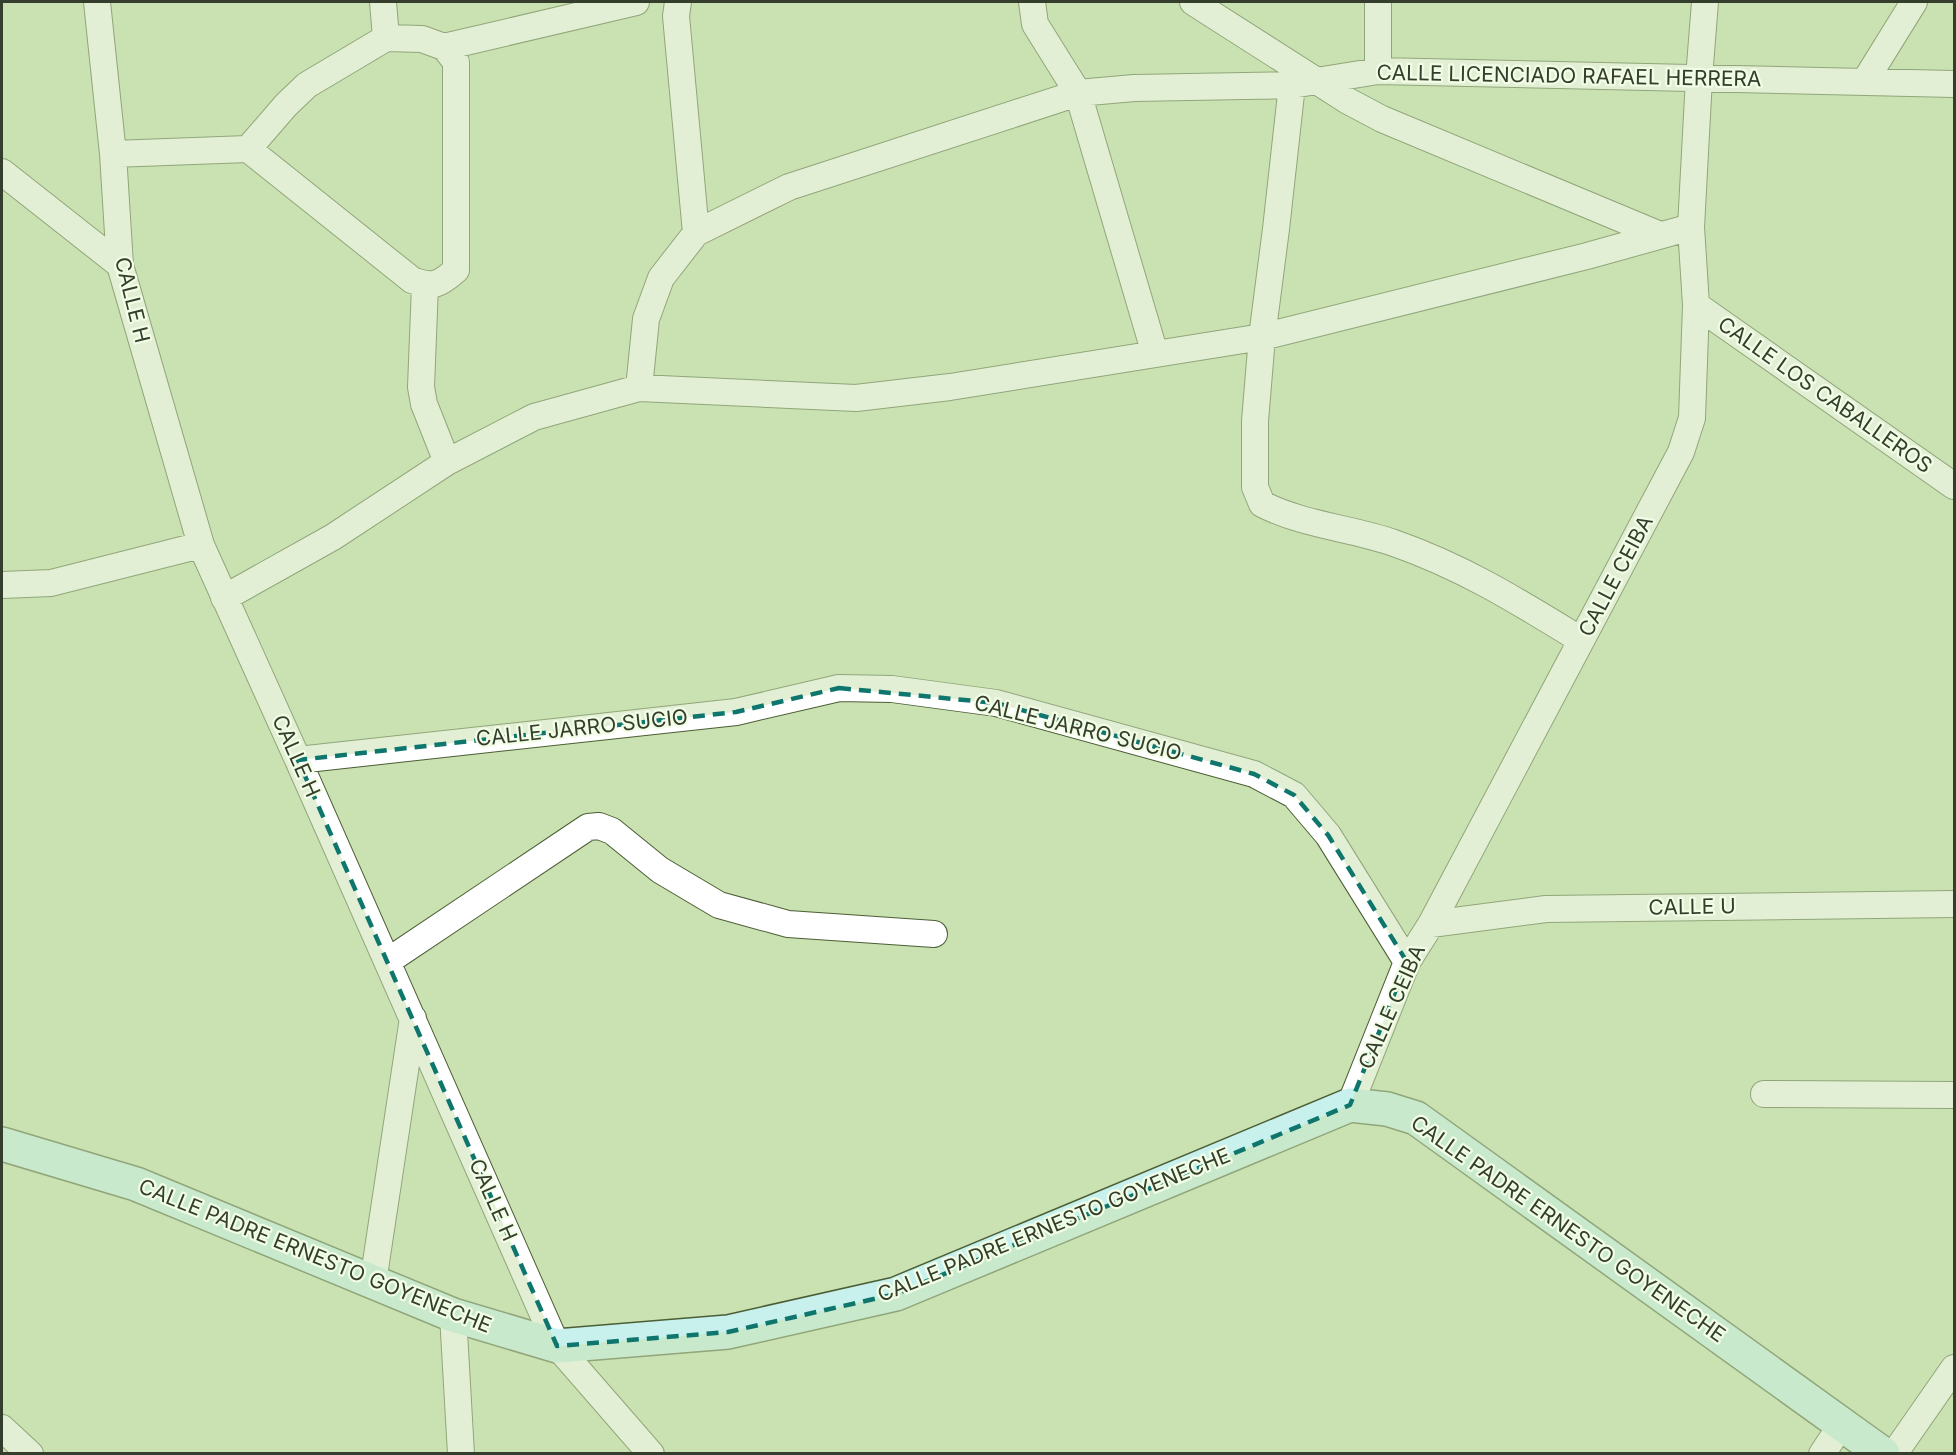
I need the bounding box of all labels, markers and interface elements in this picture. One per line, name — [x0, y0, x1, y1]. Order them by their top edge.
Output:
street label: CALLE LICENCIADO RAFAEL HERRERA — [1376, 60, 1762, 91]
street label: CALLE H — [110, 254, 155, 345]
street label: CALLE LOS CABALLEROS — [1713, 311, 1937, 478]
street label: CALLE CEIBA — [1573, 511, 1658, 641]
street label: CALLE JARRO SUCIO — [972, 690, 1184, 765]
street label: CALLE JARRO SUCIO — [475, 704, 689, 751]
street label: CALLE H — [267, 711, 326, 801]
street label: CALLE U — [1648, 893, 1736, 920]
street label: CALLE CEIBA — [1353, 941, 1430, 1073]
street label: CALLE PADRE ERNESTO GOYENECHE — [1406, 1110, 1730, 1347]
street label: CALLE PADRE ERNESTO GOYENECHE — [874, 1142, 1234, 1307]
street label: CALLE H — [464, 1155, 523, 1245]
street label: CALLE PADRE ERNESTO GOYENECHE — [135, 1173, 495, 1338]

